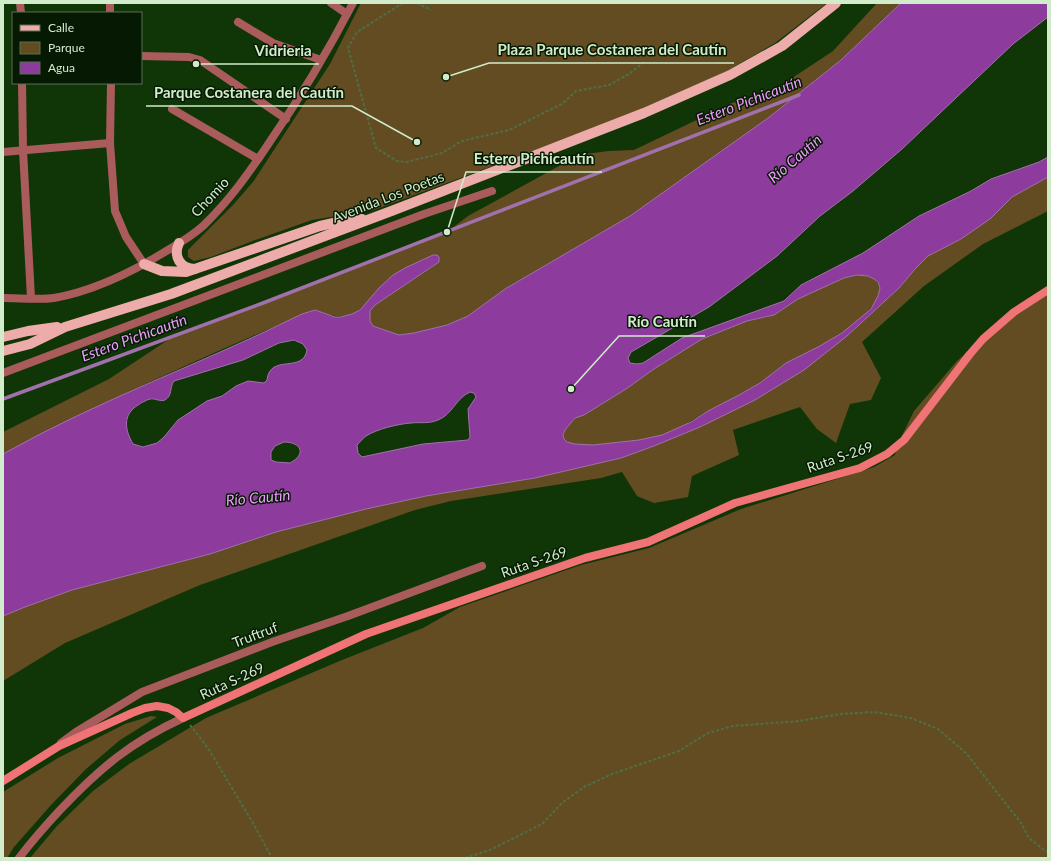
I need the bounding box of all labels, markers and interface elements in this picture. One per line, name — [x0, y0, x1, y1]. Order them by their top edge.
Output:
legend — [12, 12, 142, 84]
text: Calle — [48, 20, 74, 35]
callout: Plaza Parque Costanera del Cautín — [489, 36, 734, 63]
callout: Vidrieria — [246, 37, 319, 64]
text: Parque — [48, 40, 85, 55]
text: Plaza Parque Costanera del Cautín — [498, 40, 726, 58]
text: Vidrieria — [253, 41, 312, 59]
text: Agua — [48, 60, 75, 75]
water label: Estero Pichicautín — [693, 72, 804, 128]
callout: Parque Costanera del Cautín — [146, 79, 352, 106]
text: Parque Costanera del Cautín — [154, 83, 344, 101]
water label: Río Cautín — [764, 130, 825, 186]
callout: Estero Pichicautín — [466, 145, 602, 172]
text: Estero Pichicautín — [474, 149, 594, 167]
street label: Avenida Los Poetas — [329, 167, 446, 226]
street label: Chomio — [187, 173, 232, 220]
callout: Río Cautín — [619, 309, 705, 336]
water label: Estero Pichicautín — [78, 310, 189, 365]
text: Río Cautín — [627, 312, 697, 330]
street label: Ruta S-269 — [804, 437, 875, 476]
water label: Río Cautín — [225, 485, 291, 509]
street label: Ruta S-269 — [498, 542, 569, 581]
street label: Truftruf — [230, 618, 280, 651]
street label: Ruta S-269 — [197, 658, 267, 703]

